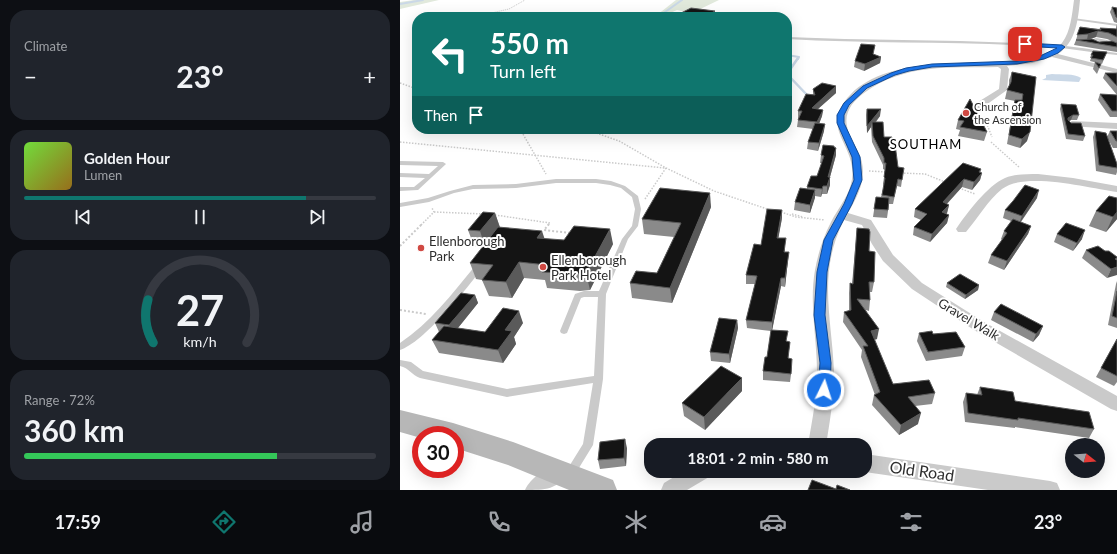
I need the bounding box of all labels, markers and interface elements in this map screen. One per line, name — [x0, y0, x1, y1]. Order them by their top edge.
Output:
text: 550 m — [490, 26, 569, 60]
pin — [1008, 27, 1042, 61]
icon: left — [424, 28, 476, 80]
icon: arrive — [1014, 33, 1036, 55]
text: Climate — [24, 38, 67, 54]
text: 23° — [176, 58, 224, 94]
text: Turn left — [490, 60, 556, 82]
text: − — [24, 63, 37, 90]
text: + — [363, 63, 376, 90]
place label: Church of the Ascension — [974, 100, 1041, 126]
icon: arrive — [465, 104, 487, 126]
text: Then — [424, 106, 457, 124]
marker: Church of the Ascension — [961, 108, 971, 118]
district label: SOUTHAM — [890, 136, 962, 152]
text: Golden Hour — [84, 149, 170, 167]
text: Lumen — [84, 167, 122, 183]
icon: previous — [72, 206, 94, 228]
icon: pause — [189, 206, 211, 228]
icon: next — [306, 206, 328, 228]
place label: Ellenborough Park — [429, 233, 504, 264]
marker: Ellenborough Park — [416, 243, 426, 253]
place label: Ellenborough Park Hotel — [551, 252, 626, 283]
marker: Ellenborough Park Hotel — [538, 262, 548, 272]
text: 27 — [176, 285, 224, 335]
street label: Gravel Walk — [935, 294, 1003, 344]
text: km/h — [183, 333, 217, 350]
position arrow — [803, 369, 845, 411]
text: Range · 72% — [24, 392, 95, 408]
text: 360 km — [24, 412, 125, 448]
speed limit sign: 30 — [412, 426, 464, 478]
north arrow — [1065, 438, 1105, 478]
map controls — [1065, 438, 1105, 478]
text: 18:01 · 2 min · 580 m — [688, 449, 828, 467]
street label: Old Road — [889, 457, 956, 484]
icon: directions — [210, 508, 238, 536]
icon: music — [348, 508, 376, 536]
icon: phone — [485, 508, 513, 536]
icon: climate — [622, 508, 650, 536]
icon: car — [759, 508, 787, 536]
icon: filters — [897, 508, 925, 536]
text: 17:59 — [55, 511, 101, 533]
text: 23° — [1034, 511, 1062, 533]

